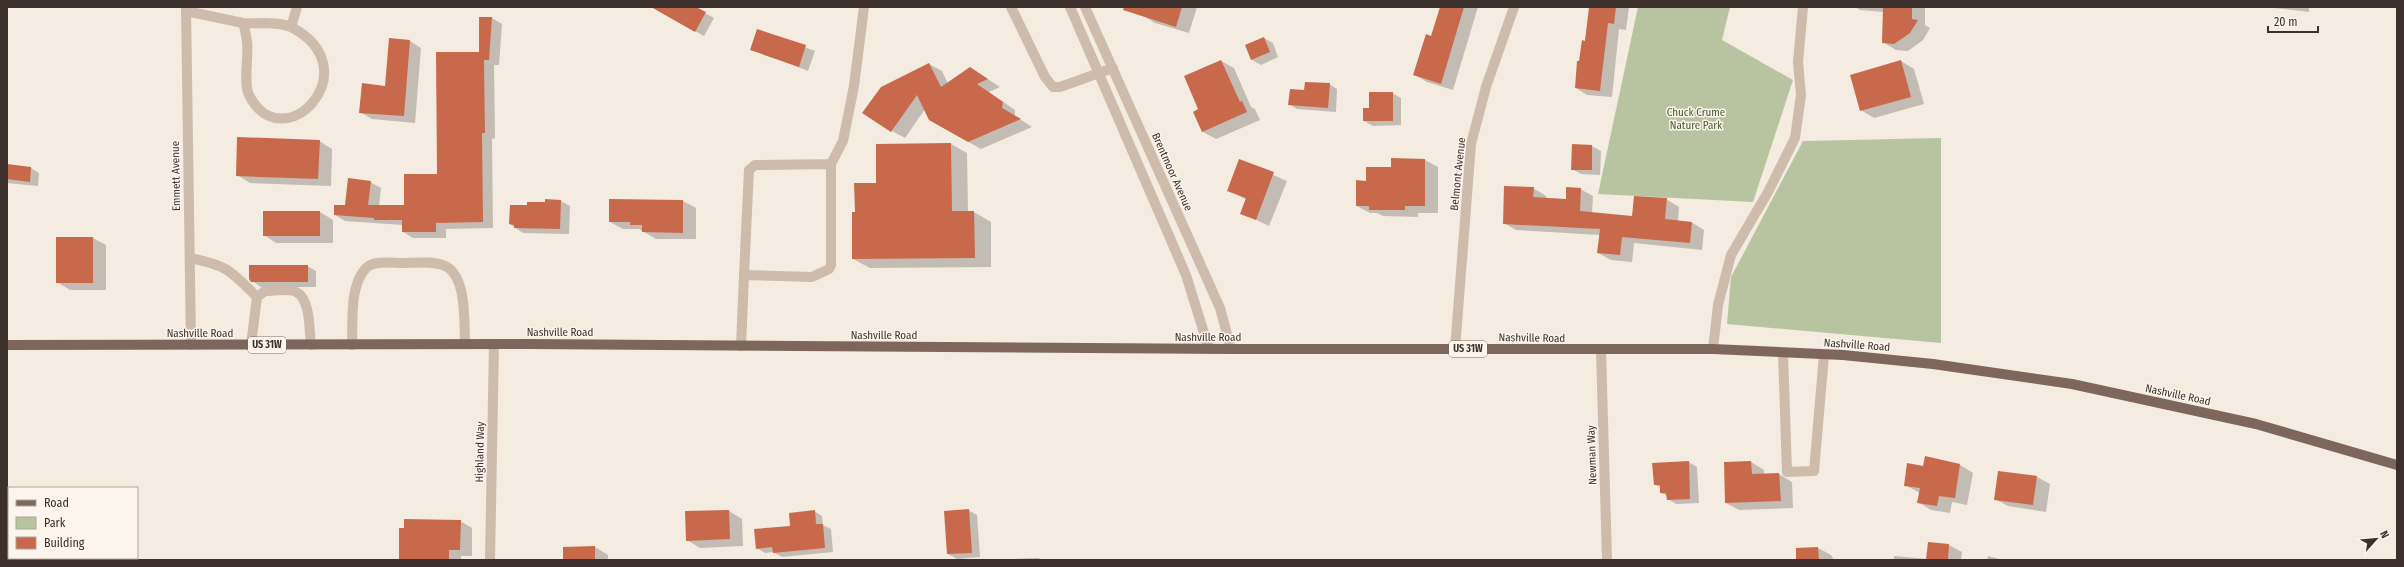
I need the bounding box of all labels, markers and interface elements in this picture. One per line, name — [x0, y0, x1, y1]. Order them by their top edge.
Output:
scale bar — [2268, 8, 2318, 34]
text: 20 m — [2274, 15, 2298, 29]
park label: Chuck Crume Nature Park — [1667, 106, 1725, 132]
street label: Brentmoor Avenue — [1149, 131, 1195, 213]
street label: Belmont Avenue — [1448, 137, 1468, 211]
street label: Emmett Avenue — [169, 141, 183, 211]
street label: Nashville Road — [527, 326, 593, 339]
street label: Nashville Road — [167, 327, 233, 340]
street label: Nashville Road — [851, 329, 917, 342]
street label: Nashville Road — [1175, 331, 1241, 344]
street label: Nashville Road — [1499, 331, 1565, 345]
street label: Nashville Road — [1823, 336, 1891, 354]
road number: US 31W — [248, 337, 286, 353]
road number: US 31W — [1449, 341, 1487, 357]
street label: Nashville Road — [2144, 382, 2212, 408]
street label: Highland Way — [473, 421, 487, 483]
street label: Newman Way — [1584, 425, 1600, 485]
legend — [8, 487, 138, 559]
text: Road — [44, 496, 69, 510]
text: Park — [44, 516, 66, 530]
north arrow — [2356, 519, 2396, 559]
text: N — [2377, 529, 2392, 541]
text: Building — [44, 536, 85, 550]

